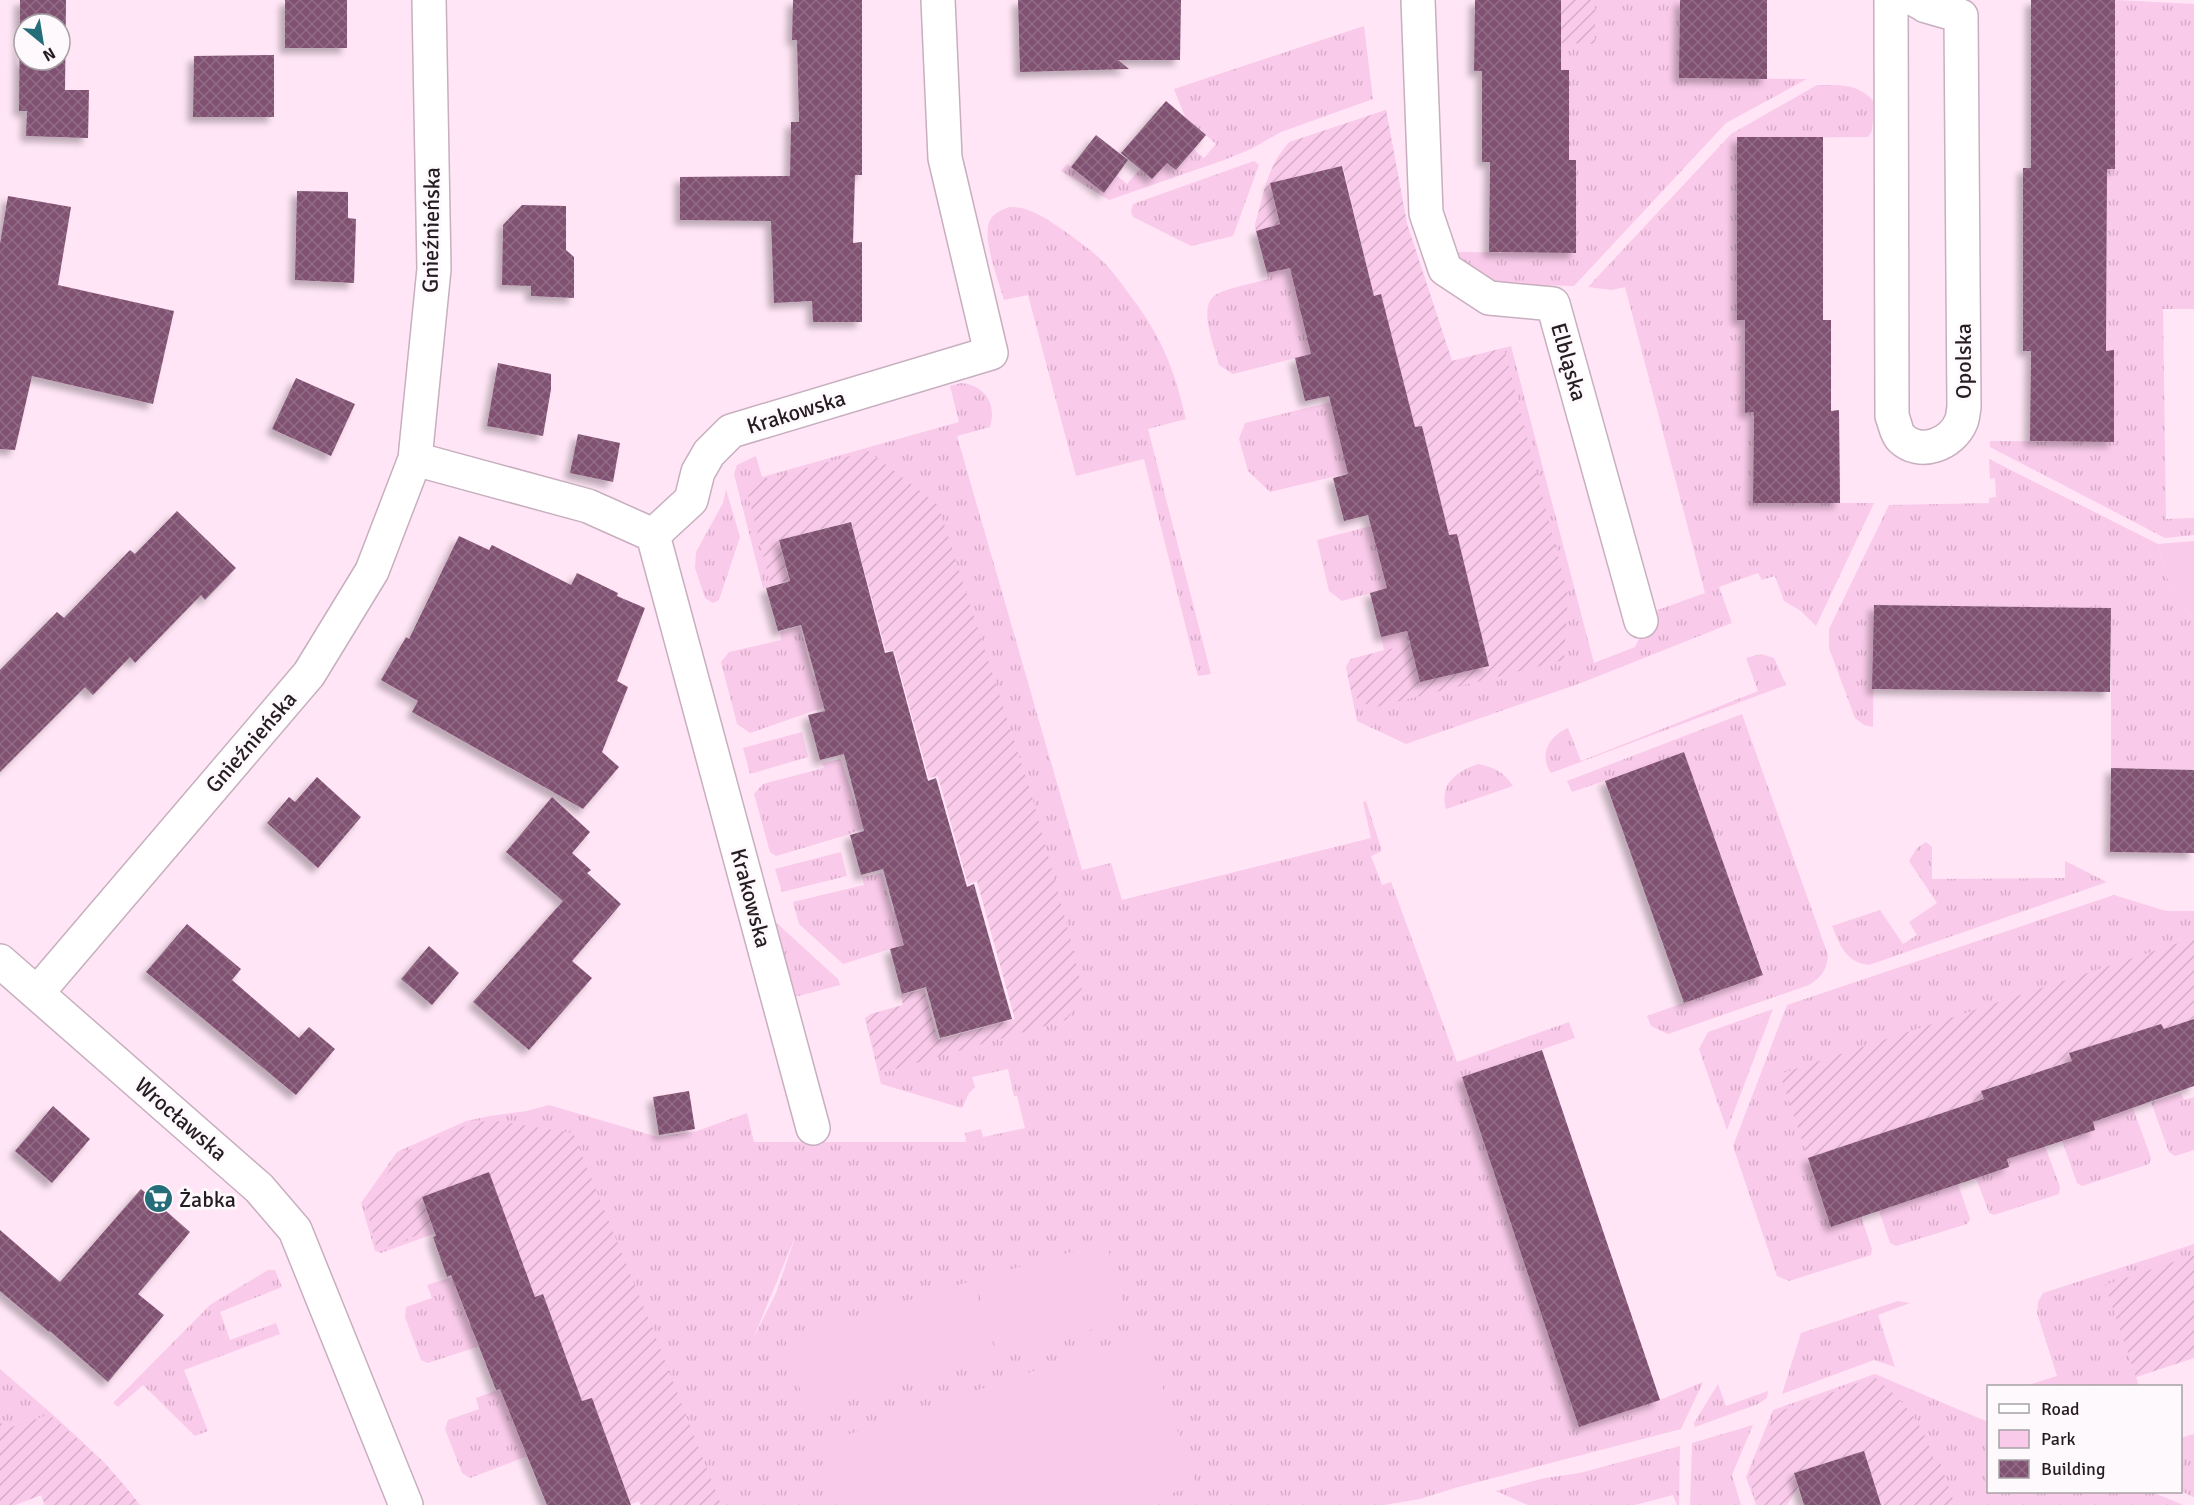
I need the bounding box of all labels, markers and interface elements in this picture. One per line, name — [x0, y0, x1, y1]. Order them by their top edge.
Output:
north arrow — [12, 12, 72, 72]
text: N — [39, 43, 59, 66]
street label: Gnieźnieńska — [416, 167, 446, 293]
street label: Elbląska — [1545, 320, 1593, 404]
street label: Opolska — [1950, 323, 1977, 399]
street label: Krakowska — [743, 384, 849, 440]
street label: Gnieźnieńska — [200, 686, 302, 798]
street label: Krakowska — [725, 845, 777, 951]
street label: Wrocławska — [129, 1071, 233, 1167]
supermarket icon: Żabka — [142, 1183, 174, 1215]
place label: Żabka — [179, 1186, 236, 1213]
legend — [1987, 1385, 2182, 1493]
text: Road — [2041, 1398, 2080, 1420]
text: Park — [2041, 1428, 2076, 1450]
text: Building — [2041, 1458, 2105, 1480]

